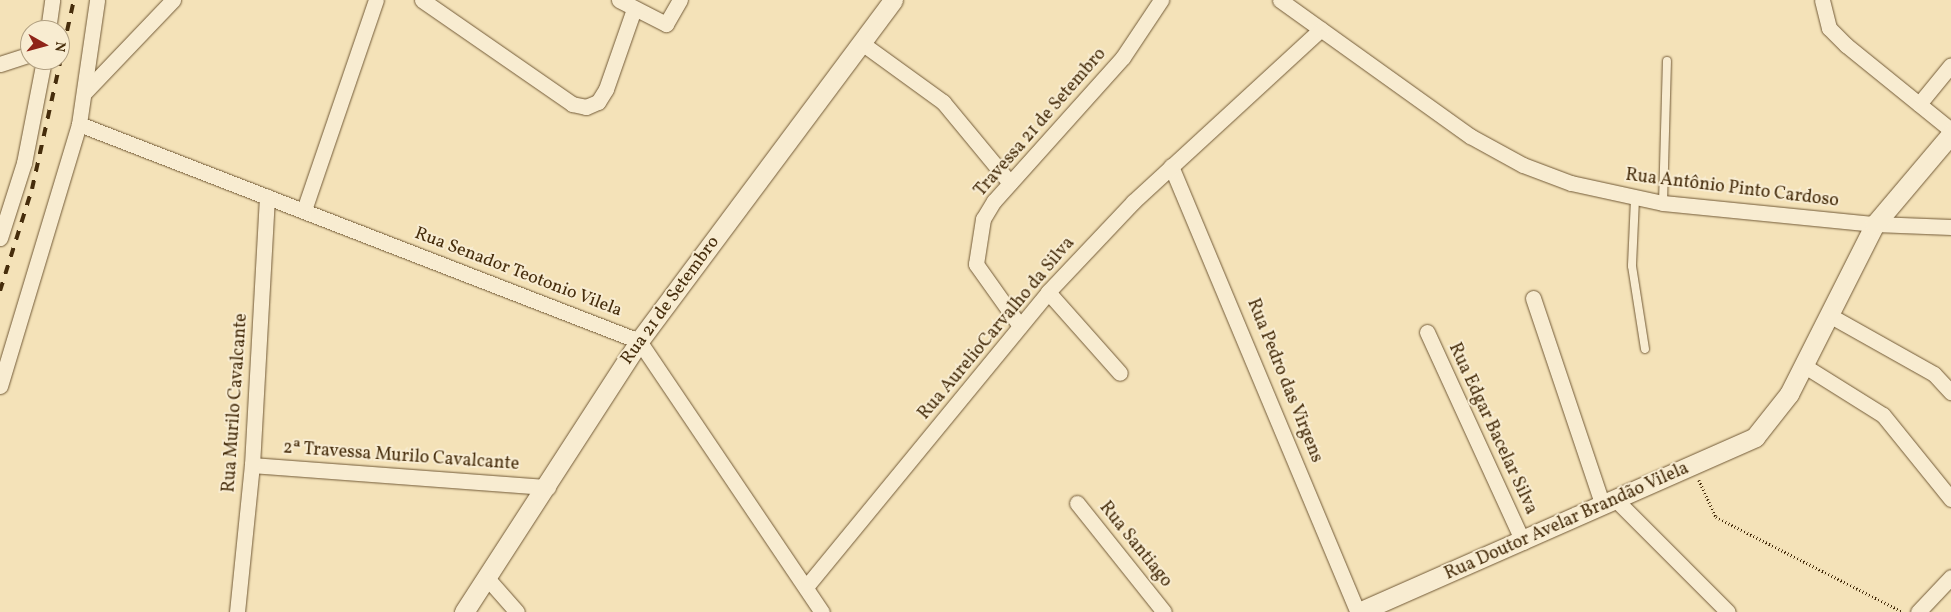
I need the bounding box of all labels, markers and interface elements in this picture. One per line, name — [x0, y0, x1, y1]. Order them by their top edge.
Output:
north arrow — [20, 20, 70, 70]
text: N — [49, 41, 69, 53]
street label: Travessa 21 de Setembro — [970, 44, 1112, 202]
street label: Rua Antônio Pinto Cardoso — [1624, 165, 1840, 213]
street label: Rua Senador Teotonio Vilela — [411, 223, 625, 323]
street label: Rua 21 de Setembro — [617, 233, 725, 369]
street label: Rua AurelioCarvalho da Silva — [914, 233, 1080, 425]
street label: Rua Pedro das Virgens — [1241, 296, 1327, 466]
street label: Rua Murilo Cavalcante — [219, 313, 253, 493]
street label: Rua Edgar Bacelar Silva — [1443, 340, 1541, 518]
street label: 2ª Travessa Murilo Cavalcante — [282, 438, 520, 476]
street label: Rua Doutor Avelar Brandão Vilela — [1441, 458, 1693, 586]
street label: Rua Santiago — [1094, 498, 1176, 592]

